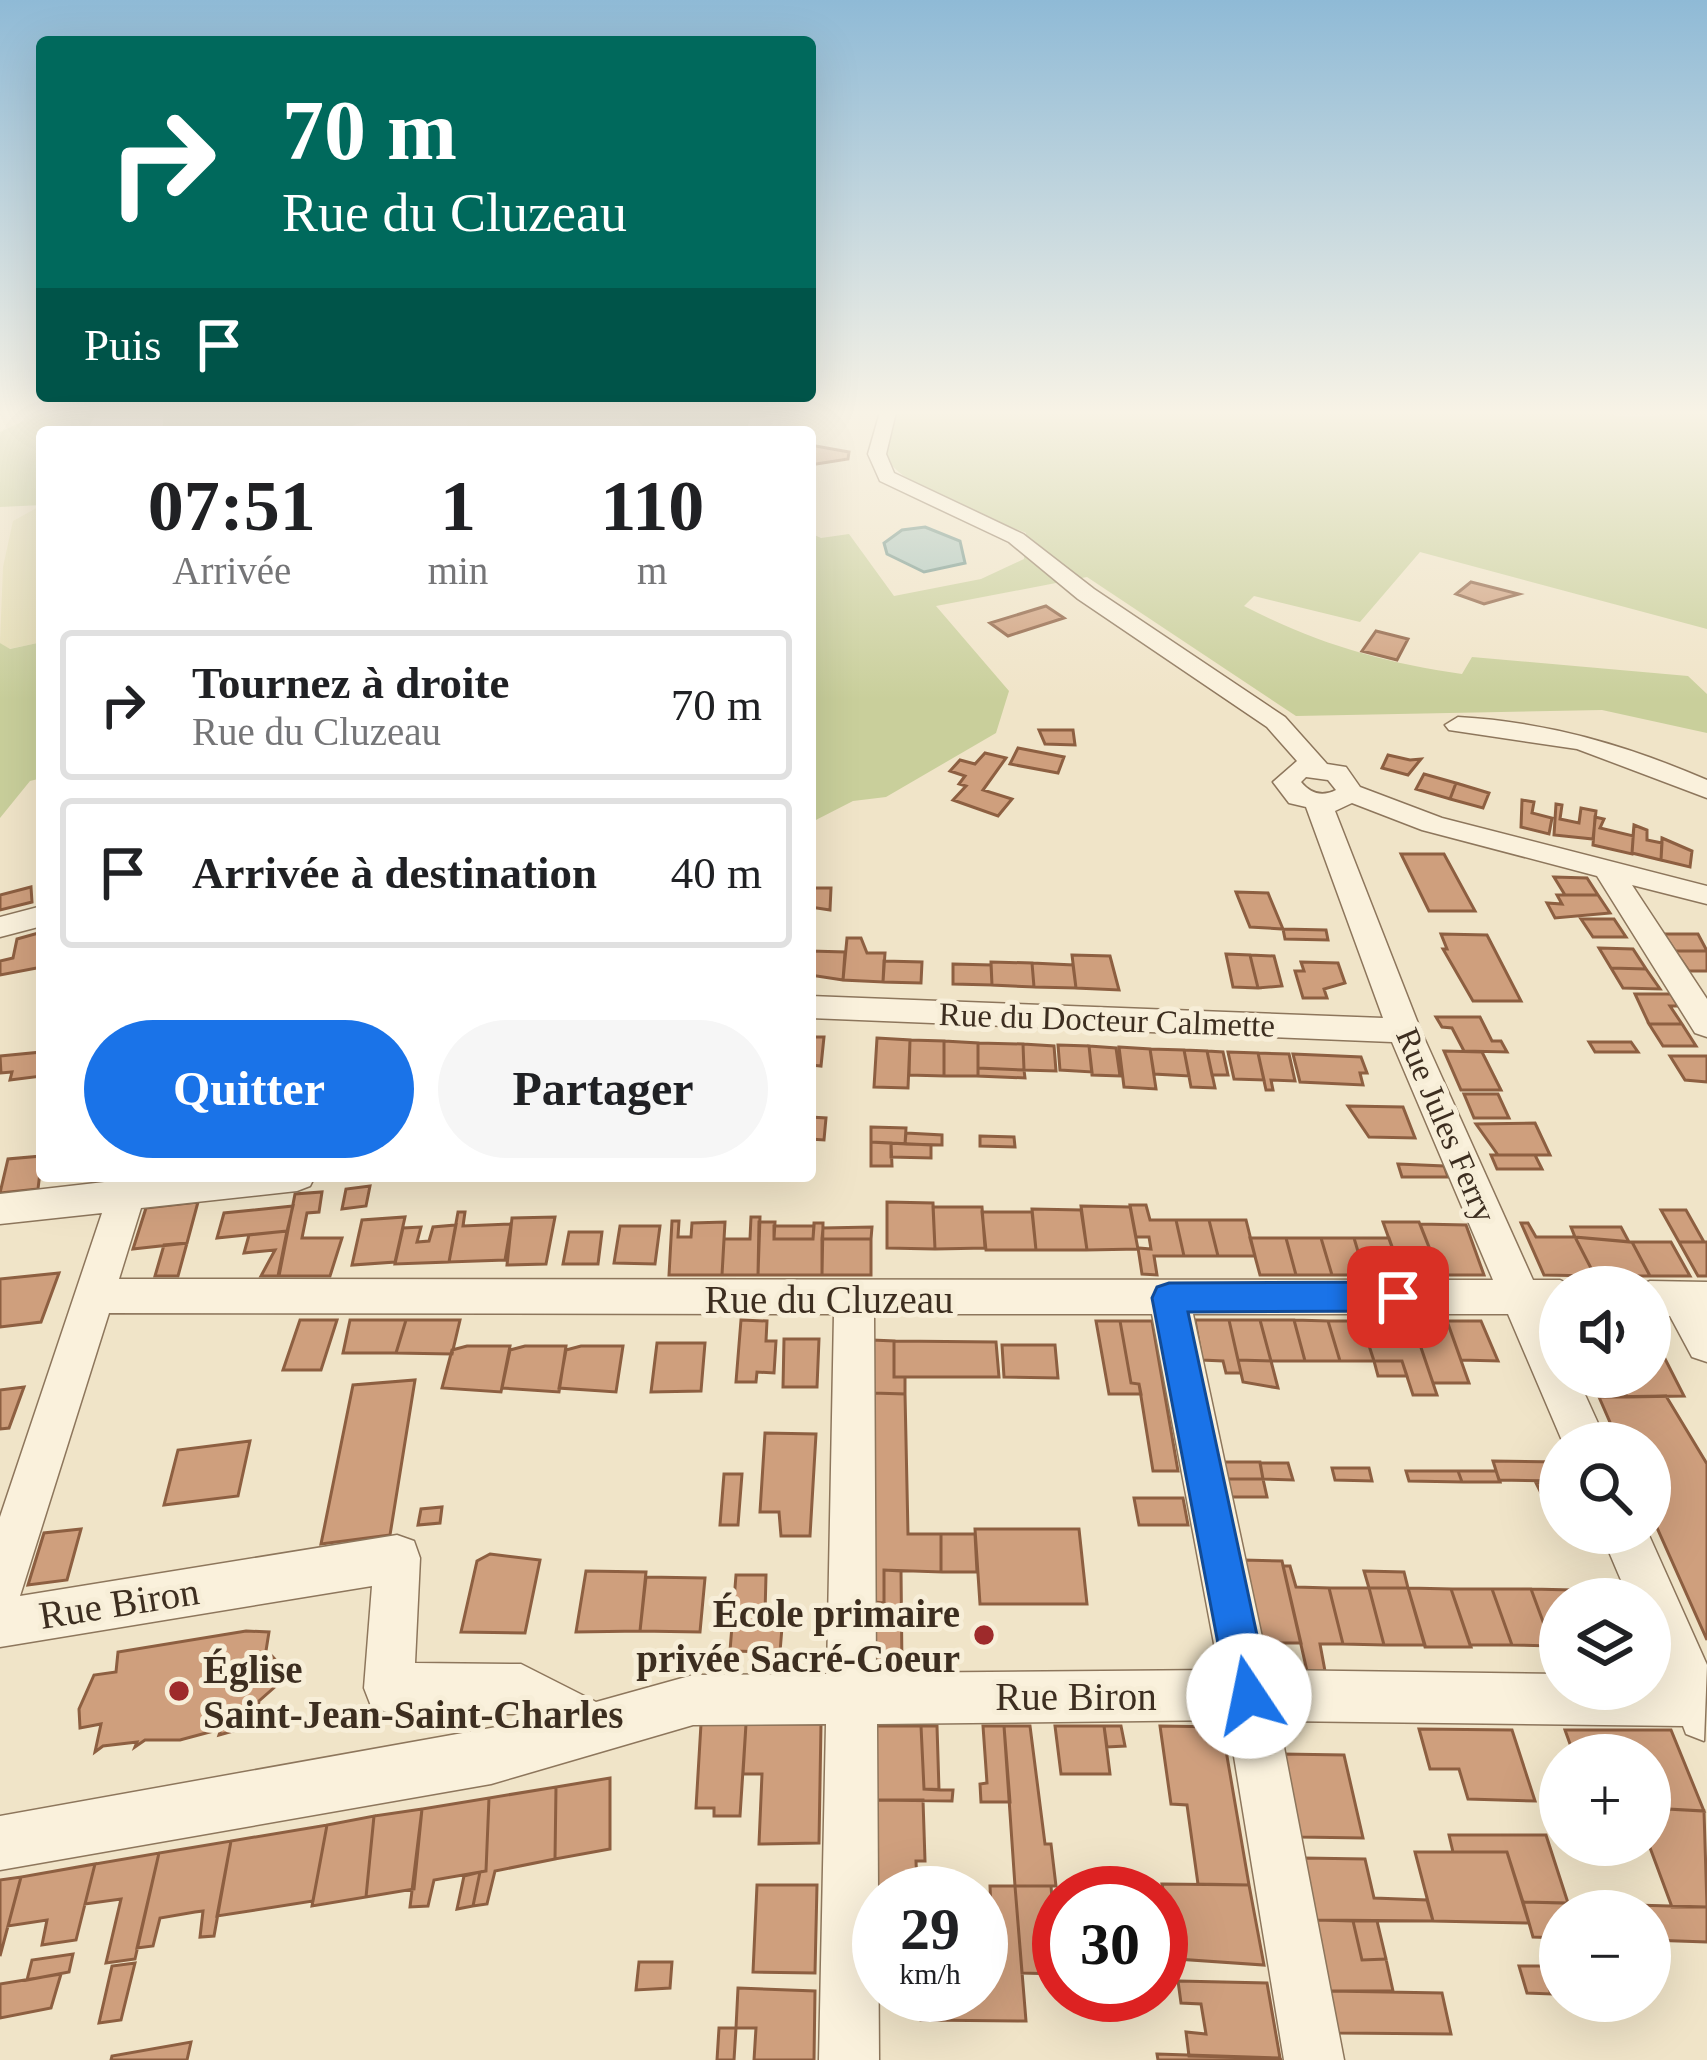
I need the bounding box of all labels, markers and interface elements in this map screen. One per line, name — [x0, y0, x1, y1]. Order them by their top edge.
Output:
icon: right — [84, 84, 240, 240]
text: 70 m — [282, 84, 457, 177]
text: Rue du Cluzeau — [282, 183, 627, 243]
icon: arrive — [186, 312, 252, 378]
text: Puis — [84, 320, 162, 370]
text: 07:51 — [148, 466, 316, 546]
text: 1 — [440, 466, 476, 546]
text: 110 — [600, 466, 704, 546]
text: Arrivée — [172, 549, 291, 592]
text: min — [428, 549, 488, 592]
text: m — [637, 549, 667, 592]
text: Tournez à droite — [192, 658, 510, 708]
icon: right — [90, 672, 156, 738]
text: 70 m — [671, 680, 762, 730]
text: Rue du Cluzeau — [192, 710, 441, 753]
icon: arrive — [90, 840, 156, 906]
text: Arrivée à destination — [192, 848, 597, 898]
text: 40 m — [671, 848, 762, 898]
street label: Rue du Docteur Calmette — [938, 996, 1276, 1044]
button: Quitter — [84, 1020, 414, 1158]
button: Partager — [438, 1020, 768, 1158]
street label: Rue Jules Ferry — [1389, 1023, 1503, 1228]
pin — [1347, 1246, 1449, 1348]
icon: arrive — [1365, 1264, 1431, 1330]
map controls — [1539, 1266, 1671, 2022]
button: sound — [1539, 1266, 1671, 1398]
street label: Rue du Cluzeau — [704, 1278, 954, 1321]
button: search — [1539, 1422, 1671, 1554]
street label: Rue Biron — [36, 1569, 202, 1637]
button: layers — [1539, 1578, 1671, 1710]
place label: École primaire privée Sacré-Coeur — [636, 1592, 960, 1681]
marker: École primaire privée Sacré-Coeur — [971, 1622, 997, 1648]
position arrow — [1186, 1633, 1312, 1759]
place label: Église Saint-Jean-Saint-Charles — [203, 1648, 623, 1736]
street label: Rue Biron — [995, 1675, 1157, 1718]
marker: Église Saint-Jean-Saint-Charles — [166, 1678, 192, 1704]
button: + — [1539, 1734, 1671, 1866]
speed limit sign: 30 — [1032, 1866, 1188, 2022]
button: − — [1539, 1890, 1671, 2022]
text: 29 — [900, 1896, 960, 1962]
text: km/h — [899, 1957, 961, 1990]

